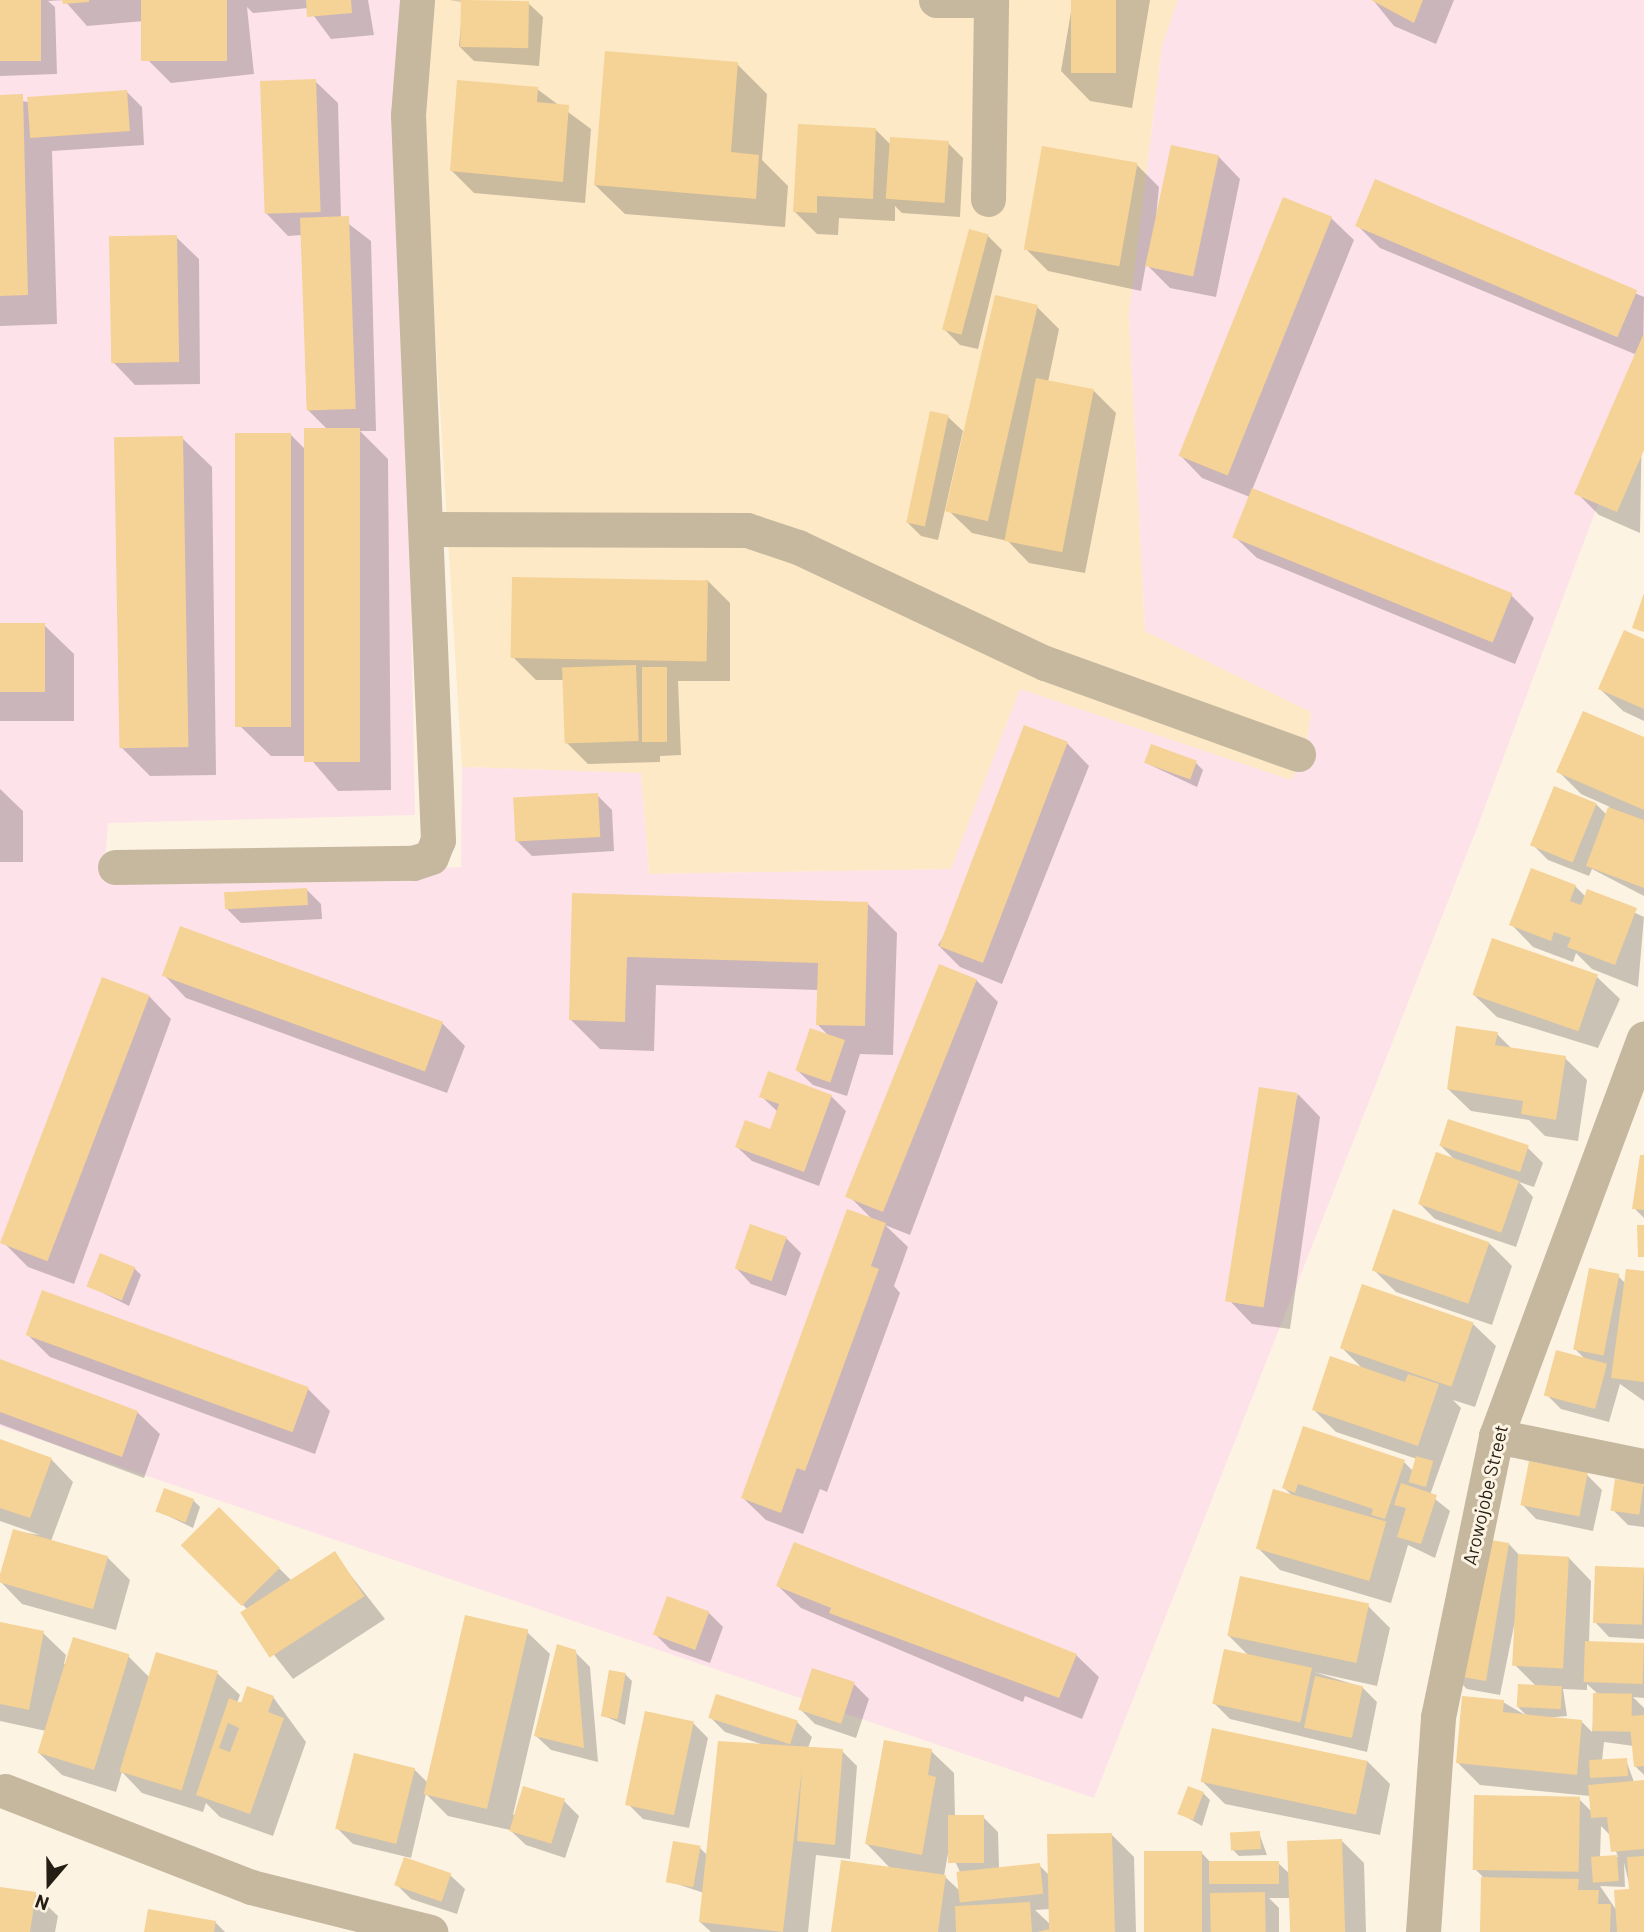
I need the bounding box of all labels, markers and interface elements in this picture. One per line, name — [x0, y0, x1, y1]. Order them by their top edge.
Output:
street label: Arowojobe Street — [1458, 1423, 1512, 1567]
north arrow — [14, 1848, 84, 1918]
text: N — [32, 1890, 52, 1916]

